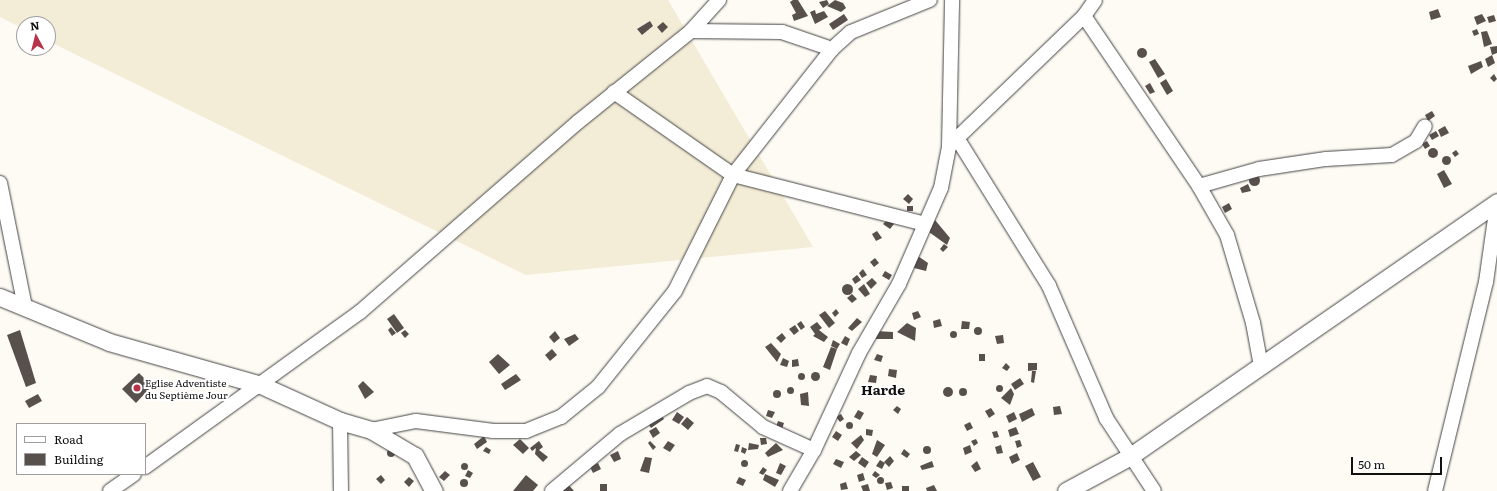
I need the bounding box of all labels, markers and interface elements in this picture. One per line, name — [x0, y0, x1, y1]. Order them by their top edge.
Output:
north arrow — [16, 16, 56, 56]
text: N — [29, 17, 40, 34]
place label: Eglise Adventiste du Septième Jour — [145, 376, 228, 400]
district label: Harde — [861, 381, 905, 397]
marker: Eglise Adventiste du Septième Jour — [132, 383, 142, 393]
legend — [16, 423, 146, 475]
text: Road — [54, 430, 83, 448]
scale bar — [1353, 449, 1444, 475]
text: Building — [54, 450, 103, 468]
text: 50 m — [1358, 455, 1385, 473]

